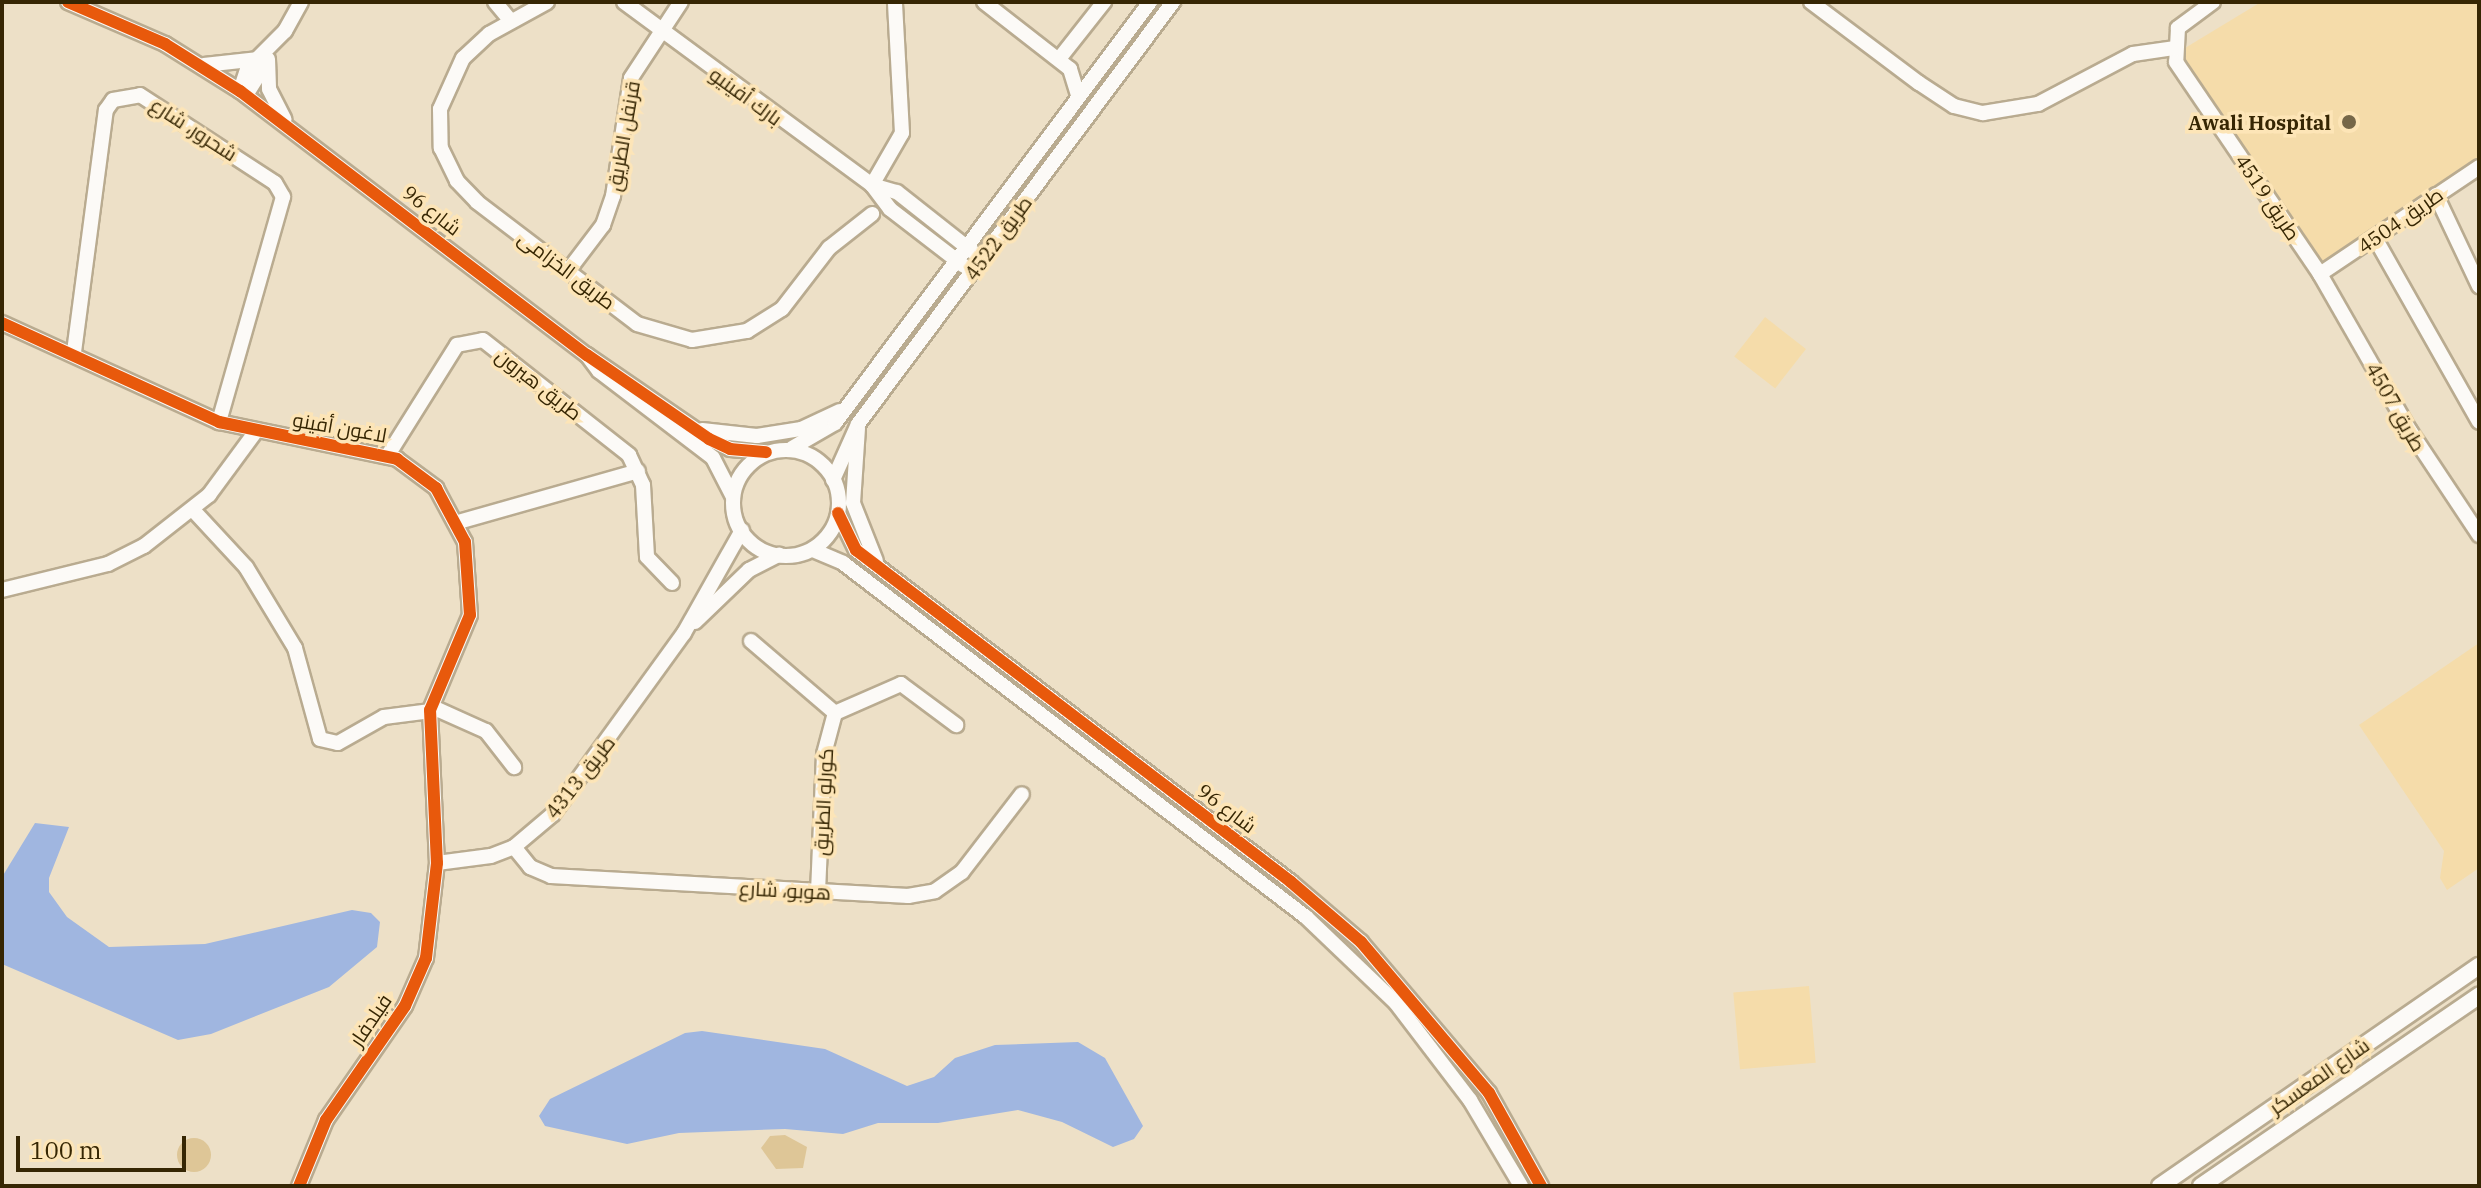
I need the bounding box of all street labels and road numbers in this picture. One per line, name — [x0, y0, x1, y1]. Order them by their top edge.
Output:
street label: بارك أفينيو — [705, 62, 787, 130]
street label: قرنفل الطريق — [601, 79, 645, 193]
street label: شحرور، شارع — [146, 92, 242, 166]
street label: طريق 4519 — [2231, 150, 2305, 244]
street label: شارع 96 — [398, 180, 466, 240]
street label: طريق 4504 — [2353, 182, 2447, 258]
street label: طريق 4522 — [959, 191, 1037, 285]
street label: طريق الخزامى — [514, 226, 620, 314]
street label: طريق هيرون — [491, 343, 587, 425]
street label: طريق 4507 — [2361, 358, 2431, 456]
street label: لاغون أفينو — [291, 407, 389, 447]
street label: طريق 4313 — [540, 731, 620, 823]
street label: كورلو الطريق — [808, 748, 838, 856]
street label: شارع 96 — [1193, 778, 1261, 838]
street label: هوبو، شارع — [738, 876, 832, 904]
street label: فيلدفار — [344, 989, 396, 1051]
street label: شارع المعسكر — [2264, 1033, 2374, 1119]

